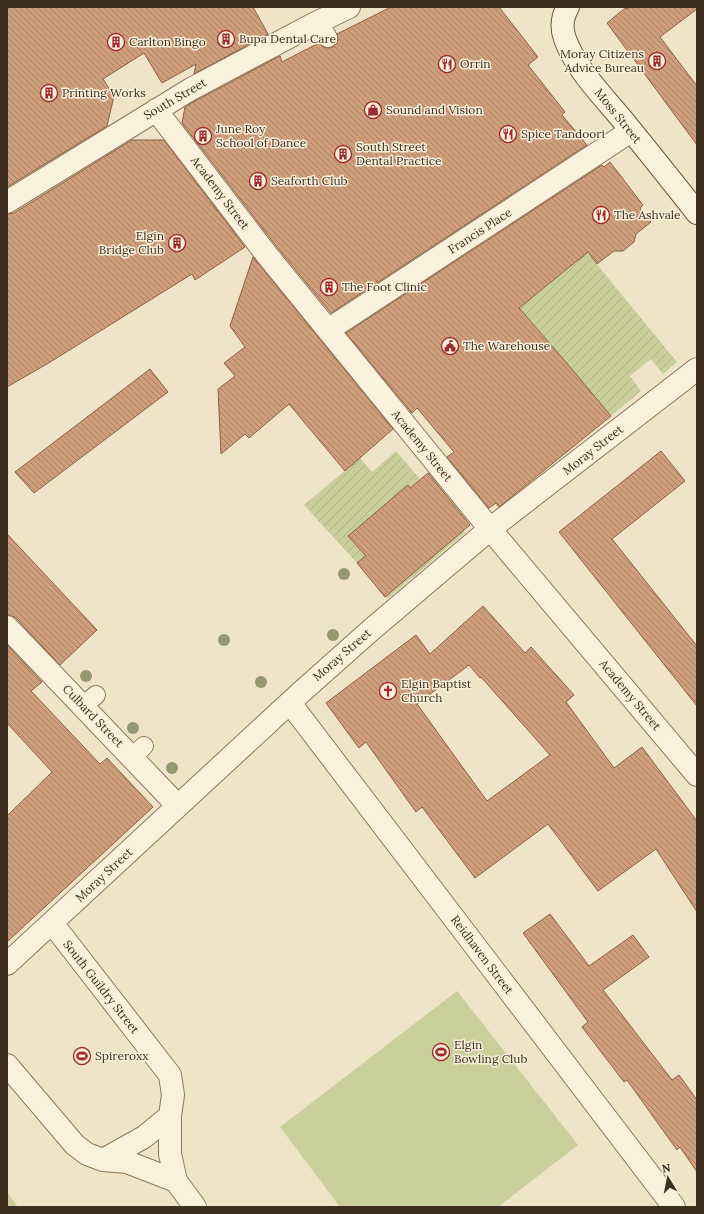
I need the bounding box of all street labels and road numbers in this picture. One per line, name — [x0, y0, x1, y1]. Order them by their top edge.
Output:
street label: South Street — [141, 74, 209, 123]
street label: Moss Street — [592, 85, 645, 146]
street label: Academy Street — [187, 152, 253, 233]
street label: Francis Place — [445, 204, 515, 257]
street label: Academy Street — [388, 406, 456, 485]
street label: Moray Street — [559, 421, 626, 478]
street label: Moray Street — [309, 625, 374, 684]
street label: Academy Street — [596, 655, 665, 733]
street label: Culbard Street — [60, 681, 127, 750]
street label: Moray Street — [72, 844, 136, 905]
street label: Reidhaven Street — [448, 912, 517, 997]
street label: South Guildry Street — [60, 937, 143, 1037]

